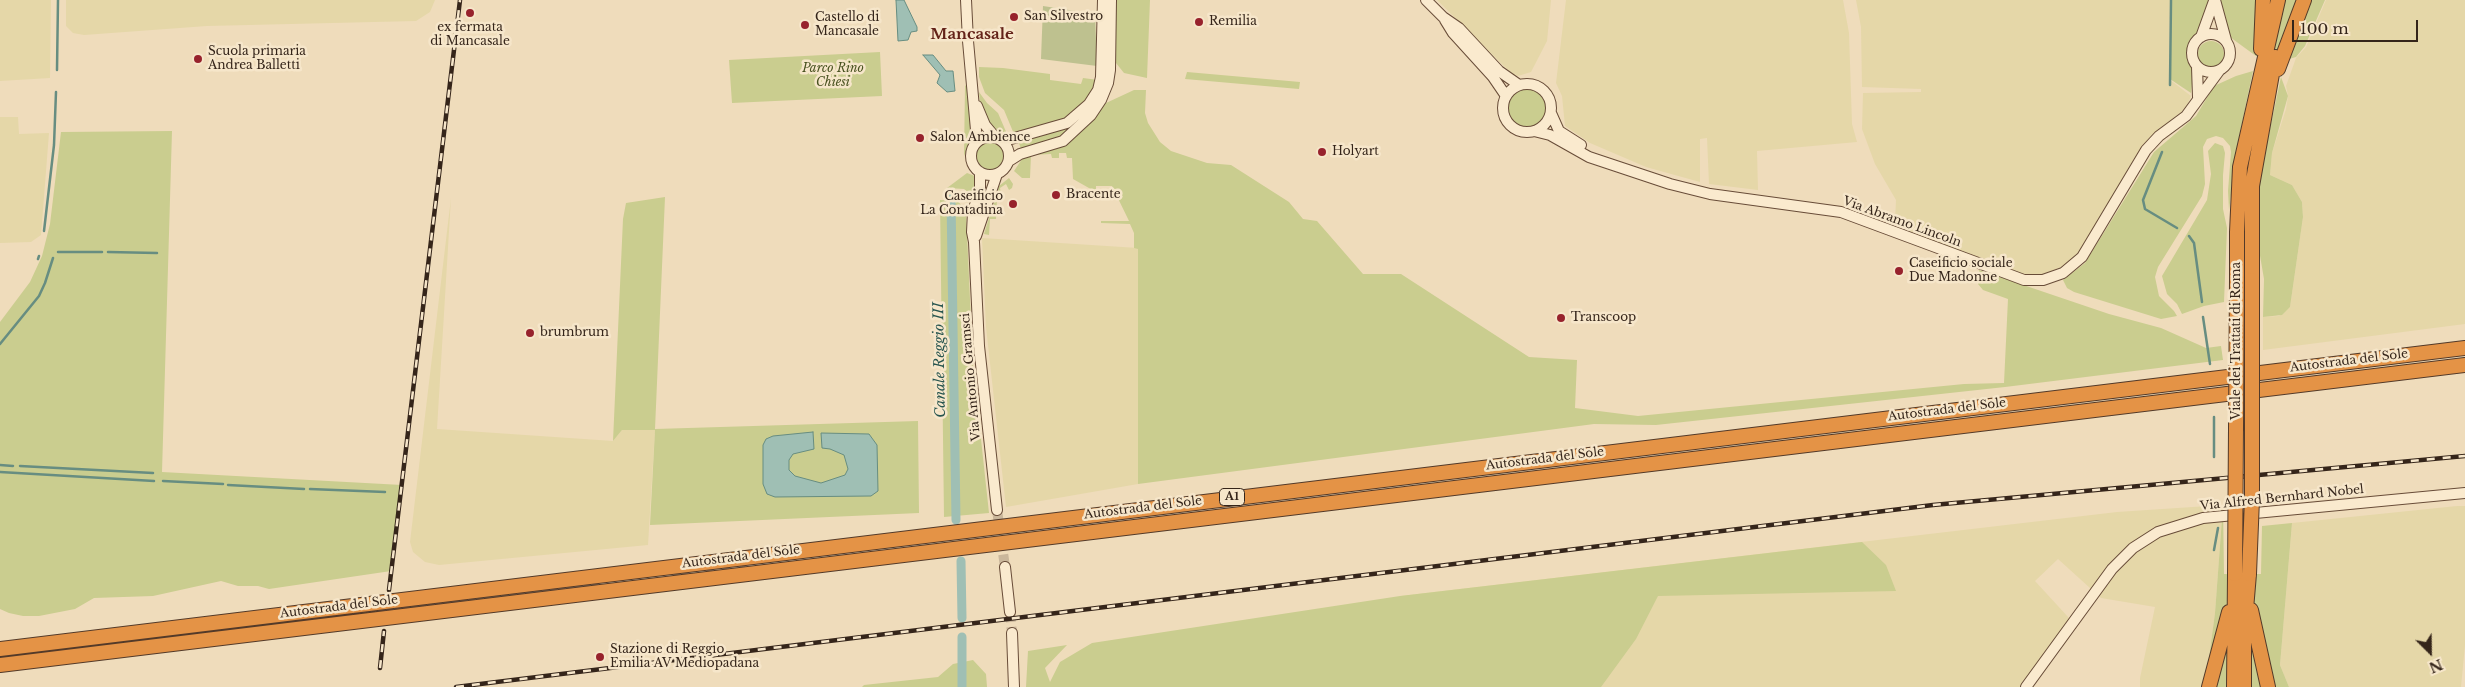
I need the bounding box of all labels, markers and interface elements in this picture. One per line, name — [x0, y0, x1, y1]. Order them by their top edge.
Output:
marker: ex fermata di Mancasale — [464, 7, 476, 19]
place label: San Silvestro — [1024, 10, 1103, 24]
scale bar — [2295, 10, 2421, 42]
place label: Castello di Mancasale — [815, 11, 879, 39]
marker: San Silvestro — [1008, 11, 1020, 23]
place label: Remilia — [1209, 15, 1257, 29]
marker: Remilia — [1193, 16, 1205, 28]
marker: Castello di Mancasale — [799, 19, 811, 31]
text: 100 m — [2300, 19, 2349, 38]
place label: ex fermata di Mancasale — [430, 21, 510, 49]
district label: Mancasale — [930, 26, 1014, 44]
place label: Scuola primaria Andrea Balletti — [208, 45, 306, 73]
marker: Scuola primaria Andrea Balletti — [192, 53, 204, 65]
park label: Parco Rino Chiesi — [802, 62, 864, 90]
place label: Salon Ambience — [930, 131, 1030, 145]
marker: Salon Ambience — [914, 132, 926, 144]
place label: Holyart — [1332, 145, 1379, 159]
marker: Holyart — [1316, 146, 1328, 158]
place label: Bracente — [1066, 188, 1121, 202]
marker: Bracente — [1050, 189, 1062, 201]
place label: Caseificio La Contadina — [920, 190, 1003, 218]
street label: Via Abramo Lincoln — [1841, 194, 1963, 250]
marker: Caseificio La Contadina — [1007, 198, 1019, 210]
place label: Caseificio sociale Due Madonne — [1909, 257, 2013, 285]
street label: Viale dei Trattati di Roma — [2230, 262, 2244, 420]
marker: Caseificio sociale Due Madonne — [1893, 265, 1905, 277]
water label: Canale Reggio III — [931, 302, 949, 418]
place label: Transcoop — [1571, 311, 1636, 325]
street label: Via Antonio Gramsci — [958, 312, 984, 442]
marker: Transcoop — [1555, 312, 1567, 324]
place label: brumbrum — [540, 326, 609, 340]
marker: brumbrum — [524, 327, 536, 339]
street label: Autostrada del Sole — [2289, 347, 2409, 375]
street label: Autostrada del Sole — [1887, 396, 2007, 424]
street label: Autostrada del Sole — [1485, 445, 1605, 473]
street label: Via Alfred Bernhard Nobel — [2199, 482, 2365, 514]
road number: A1 — [1220, 488, 1244, 506]
street label: Autostrada del Sole — [1083, 494, 1203, 522]
street label: Autostrada del Sole — [681, 543, 801, 571]
street label: Autostrada del Sole — [279, 593, 399, 621]
north arrow — [2405, 627, 2455, 677]
place label: Stazione di Reggio Emilia AV Mediopadana — [610, 643, 759, 671]
marker: Stazione di Reggio Emilia AV Mediopadana — [594, 651, 606, 663]
text: N — [2426, 655, 2445, 677]

